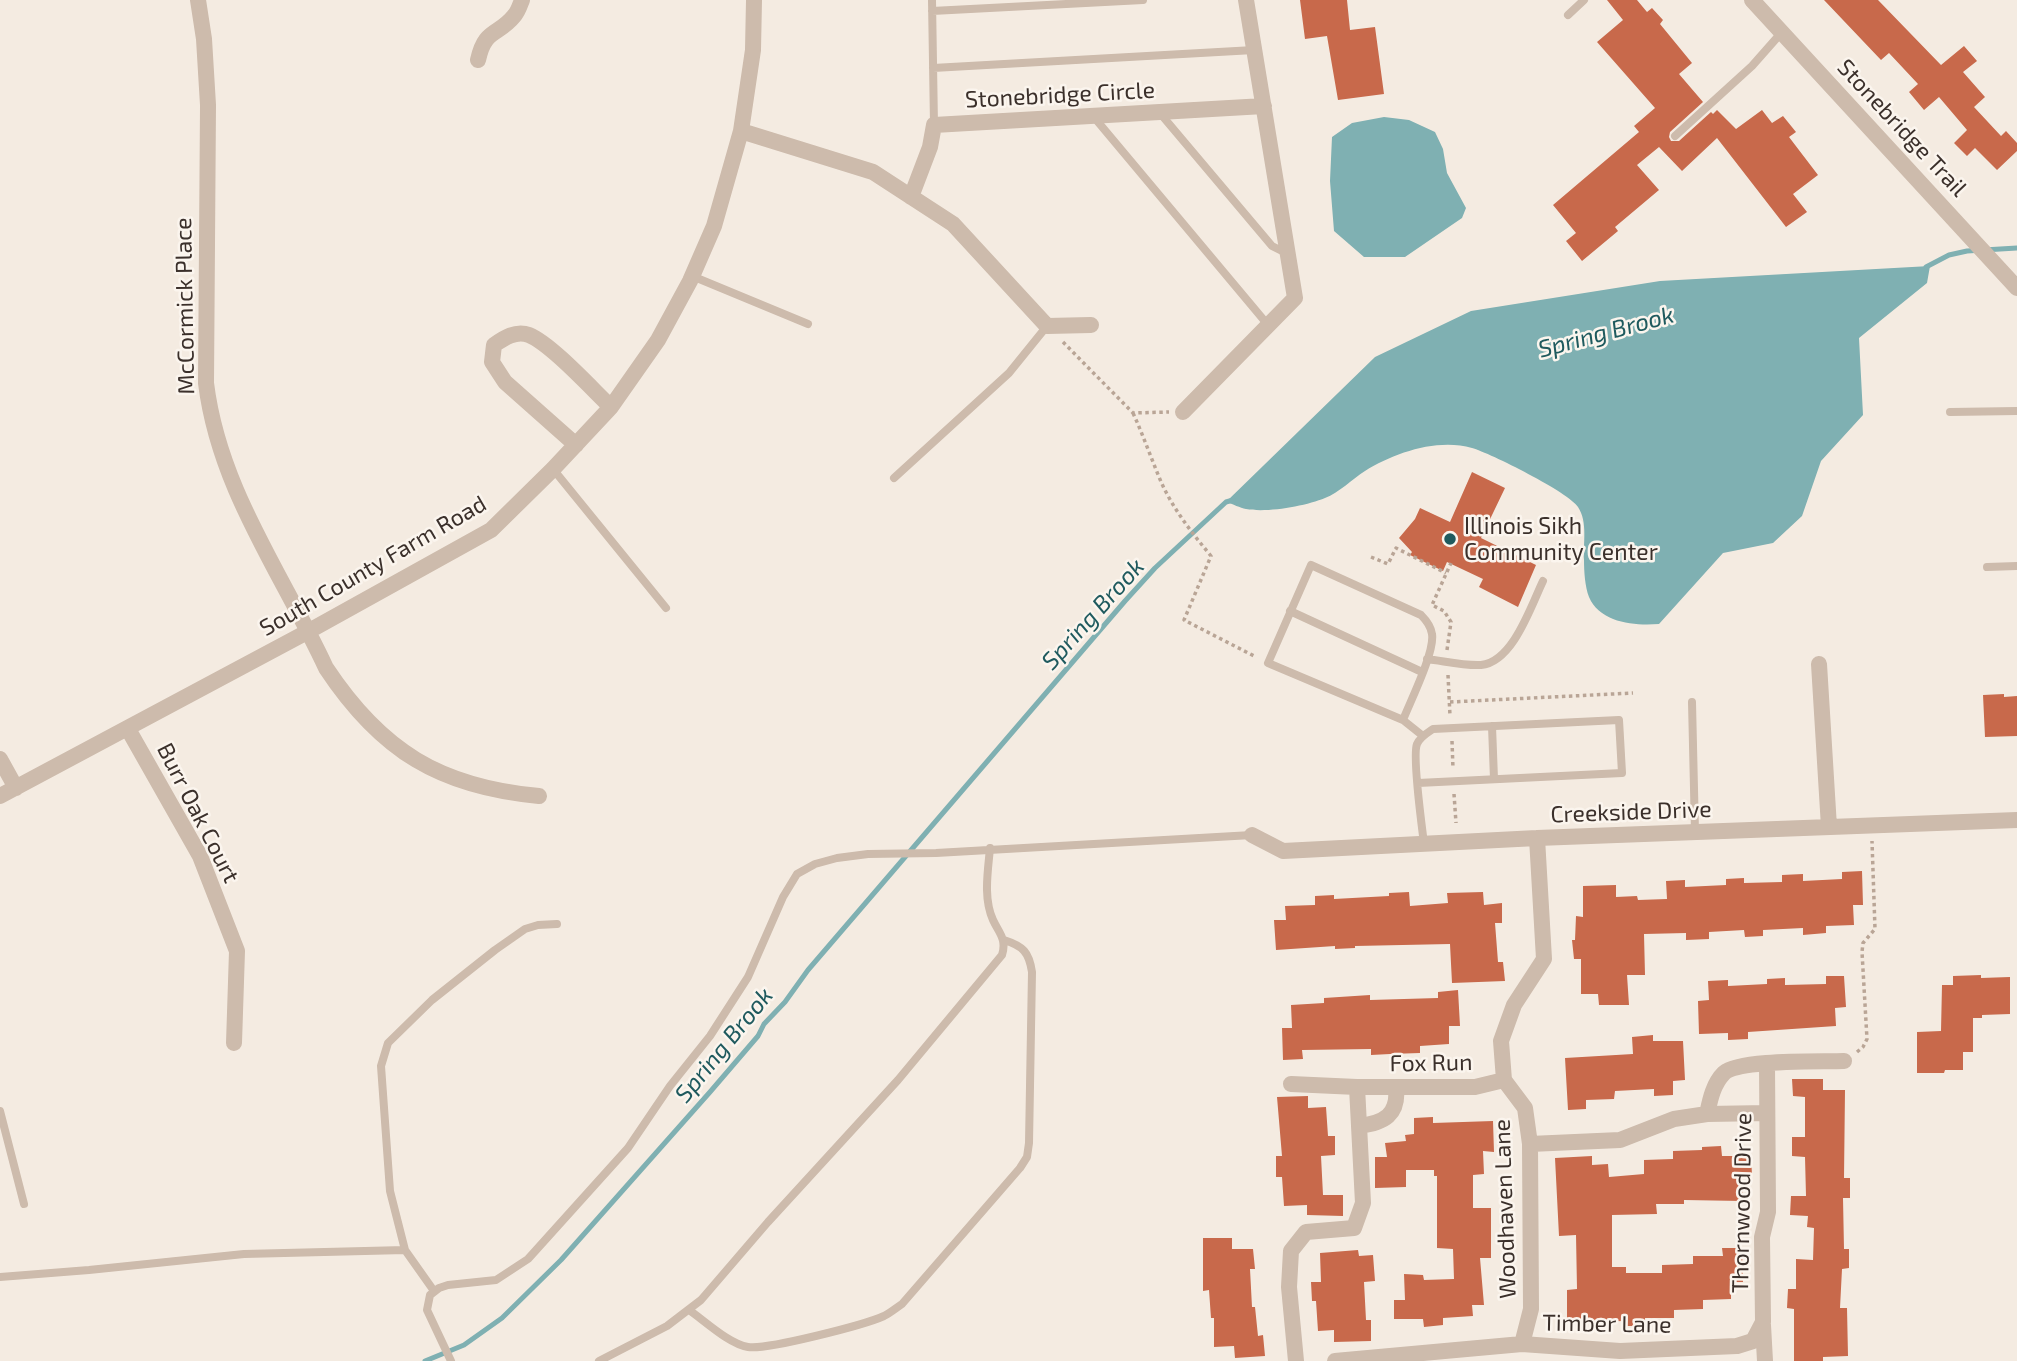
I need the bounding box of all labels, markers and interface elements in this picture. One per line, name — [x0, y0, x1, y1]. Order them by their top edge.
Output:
street label: Stonebridge Trail — [1831, 54, 1973, 202]
street label: Stonebridge Circle — [964, 76, 1156, 114]
street label: McCormick Place — [170, 217, 200, 395]
water label: Spring Brook — [1535, 300, 1677, 364]
street label: South County Farm Road — [255, 490, 491, 642]
place label: Illinois Sikh Community Center — [1464, 512, 1658, 566]
marker: Illinois Sikh Community Center — [1442, 531, 1458, 547]
water label: Spring Brook — [1036, 553, 1150, 675]
street label: Burr Oak Court — [151, 739, 245, 887]
street label: Creekside Drive — [1550, 795, 1712, 829]
water label: Spring Brook — [669, 982, 779, 1108]
street label: Fox Run — [1389, 1048, 1473, 1078]
street label: Thornwood Drive — [1727, 1113, 1757, 1293]
street label: Woodhaven Lane — [1488, 1119, 1522, 1299]
street label: Timber Lane — [1542, 1309, 1672, 1339]

